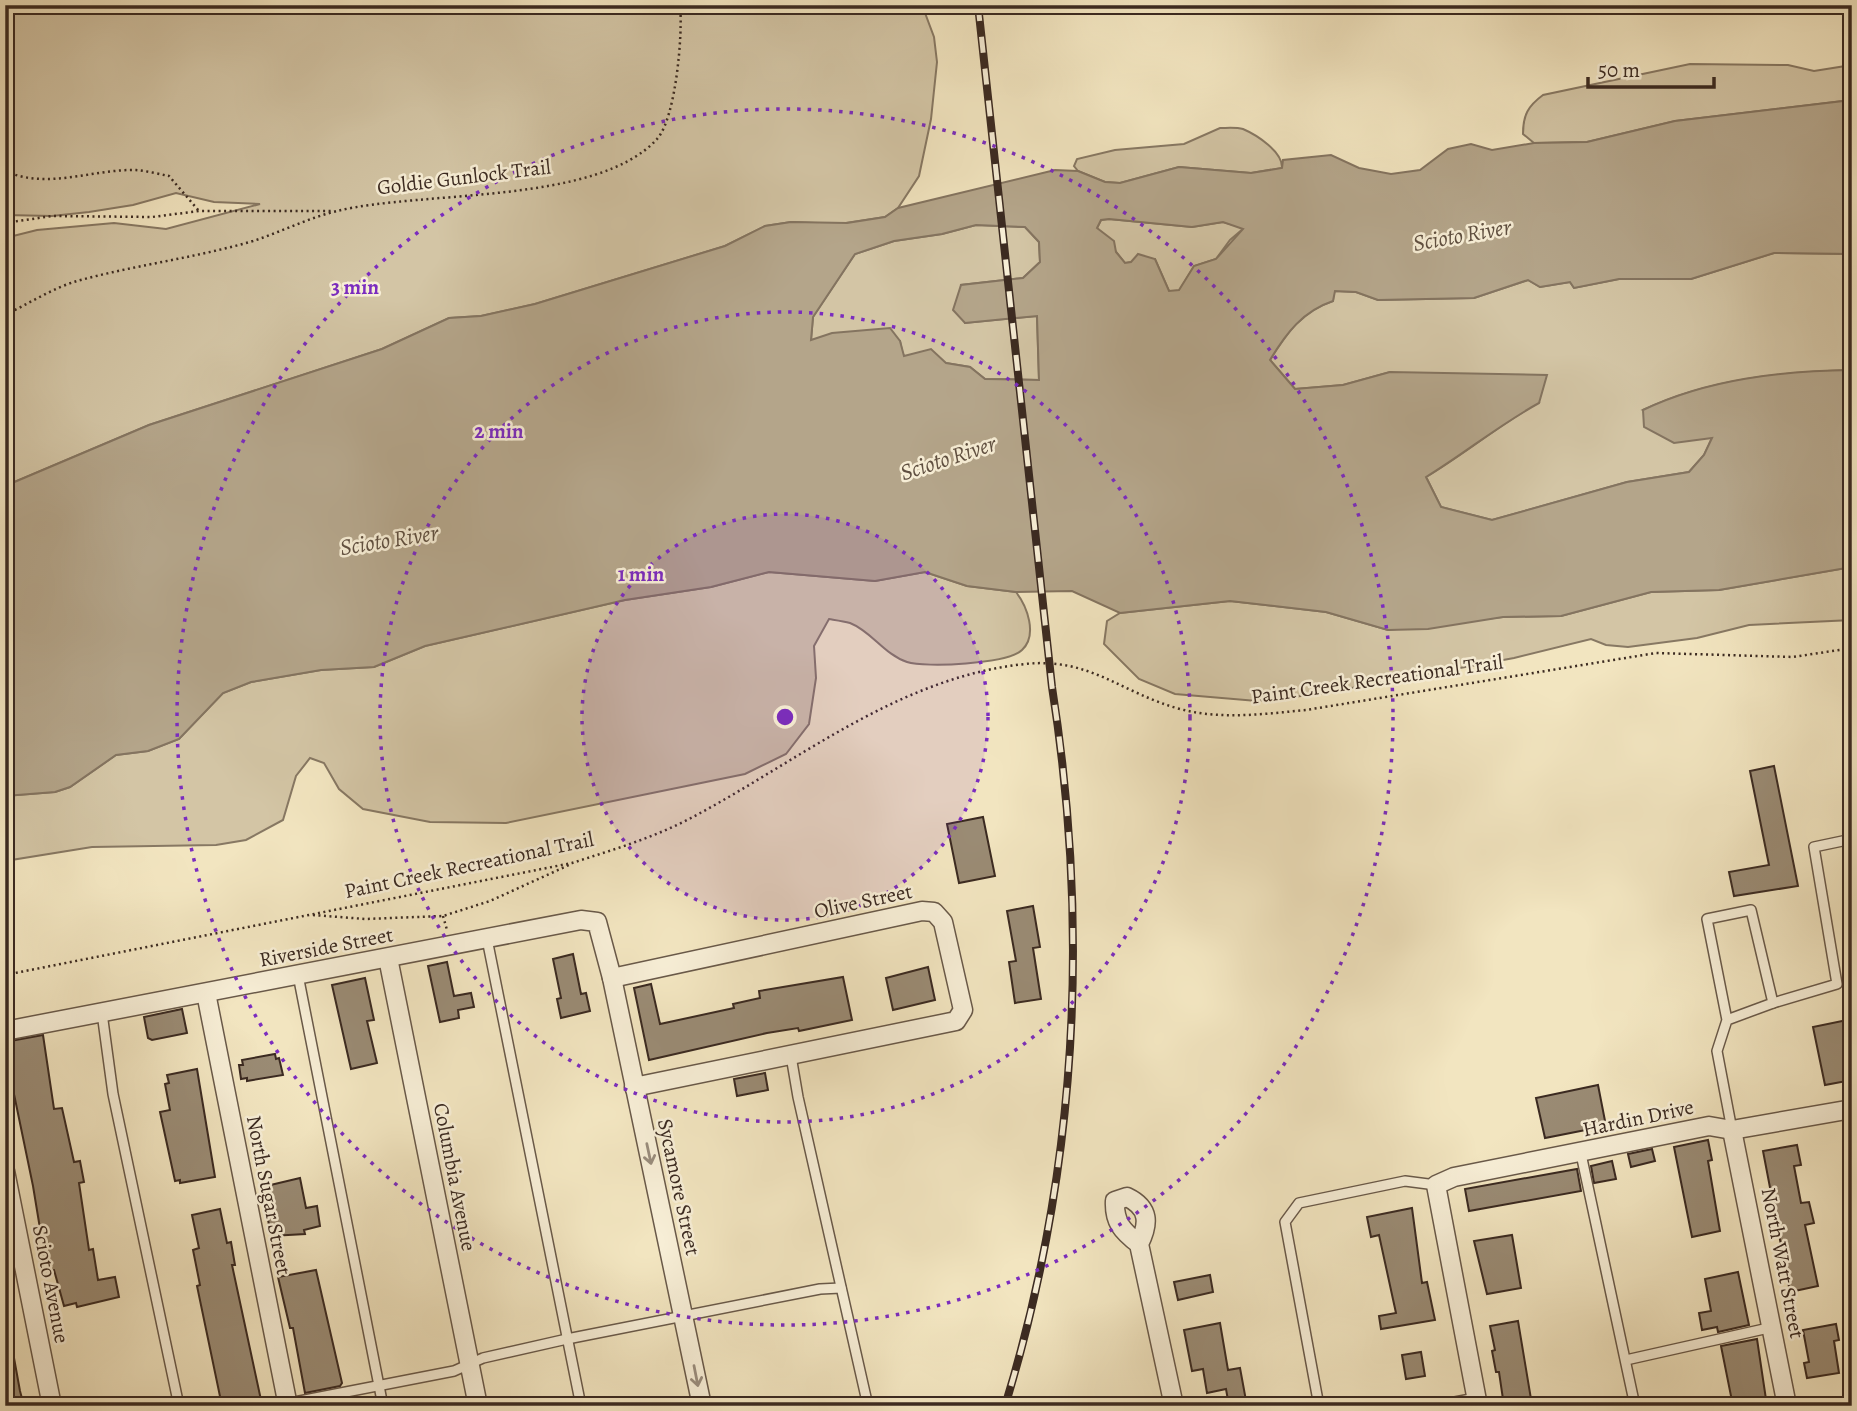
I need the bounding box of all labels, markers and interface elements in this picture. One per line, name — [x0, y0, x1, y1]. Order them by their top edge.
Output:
scale bar — [1588, 46, 1714, 90]
text: 50 m — [1598, 56, 1640, 84]
street label: Goldie Gunlock Trail — [375, 152, 553, 202]
water label: Scioto River — [1411, 211, 1514, 259]
text: 3 min — [331, 273, 379, 301]
text: 2 min — [474, 417, 524, 445]
water label: Scioto River — [896, 428, 1001, 488]
water label: Scioto River — [338, 517, 441, 563]
text: 1 min — [618, 560, 665, 588]
street label: Paint Creek Recreational Trail — [1249, 647, 1505, 711]
centre of rings — [773, 705, 797, 729]
street label: Paint Creek Recreational Trail — [342, 825, 596, 905]
street label: Olive Street — [811, 877, 915, 925]
street label: Riverside Street — [257, 920, 395, 974]
street label: Hardin Drive — [1580, 1093, 1696, 1143]
street label: Columbia Avenue — [427, 1101, 483, 1253]
street label: North Sugar Street — [240, 1113, 298, 1277]
street label: Sycamore Street — [651, 1116, 707, 1258]
one-way arrow — [643, 1142, 656, 1164]
street label: North Watt Street — [1755, 1185, 1811, 1341]
street label: Scioto Avenue — [26, 1222, 76, 1346]
one-way arrow — [689, 1364, 703, 1387]

